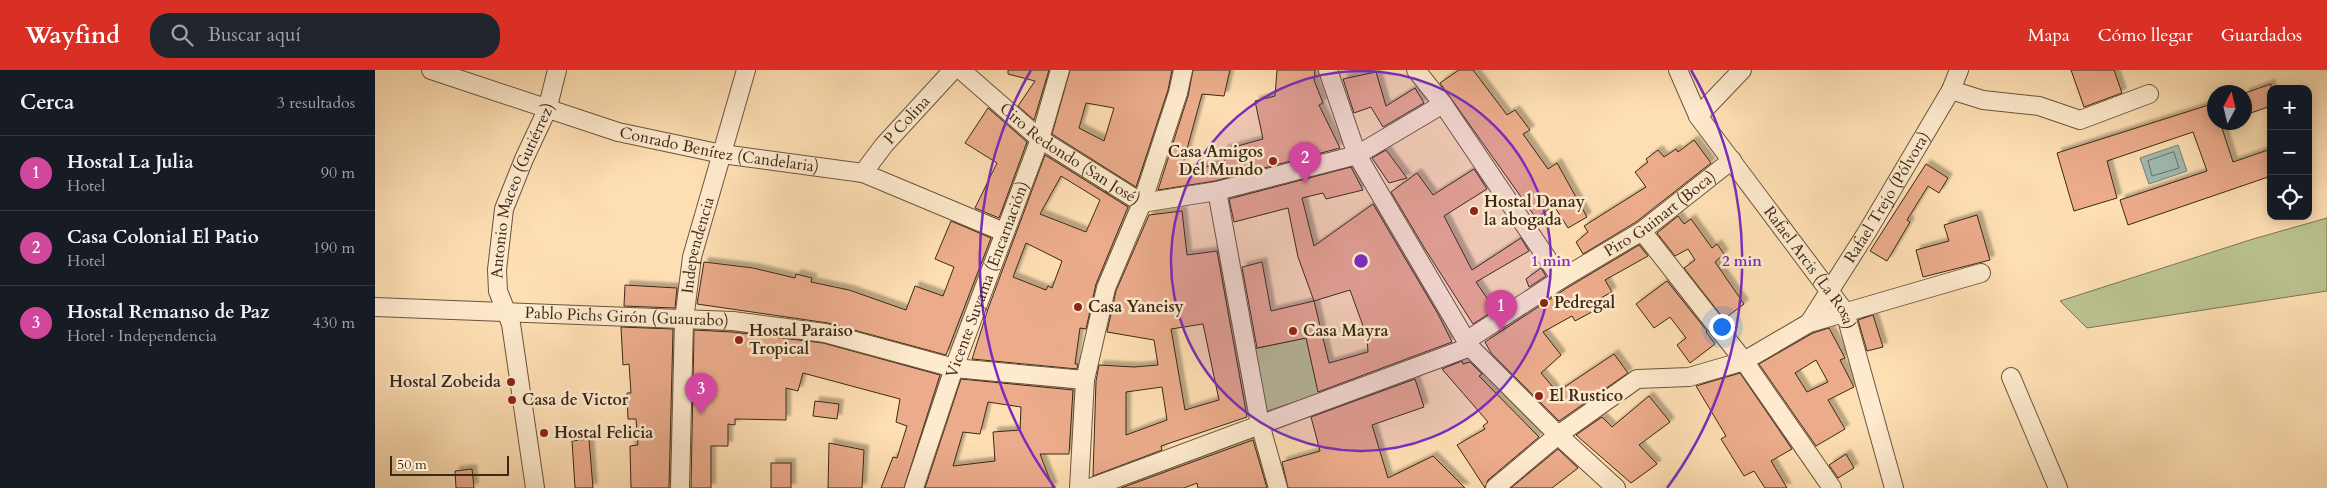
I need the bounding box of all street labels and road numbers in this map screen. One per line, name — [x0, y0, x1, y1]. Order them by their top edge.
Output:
street label: P Colina — [879, 91, 935, 149]
street label: Ciro Redondo (San José) — [995, 98, 1145, 210]
street label: Antonio Maceo (Gutiérrez) — [486, 101, 559, 279]
street label: Conrado Benítez (Candelaria) — [618, 122, 820, 178]
street label: Rafael Trejo (Pólvora) — [1839, 127, 1935, 267]
street label: Piro Guinart (Boca) — [1600, 166, 1721, 262]
street label: Vicente Suyama (Encarnación) — [941, 178, 1034, 381]
street label: Independencia — [676, 194, 720, 295]
street label: Rafael Arcis (La Rosa) — [1758, 202, 1860, 332]
street label: Pablo Pichs Girón (Guaurabo) — [524, 302, 729, 332]

